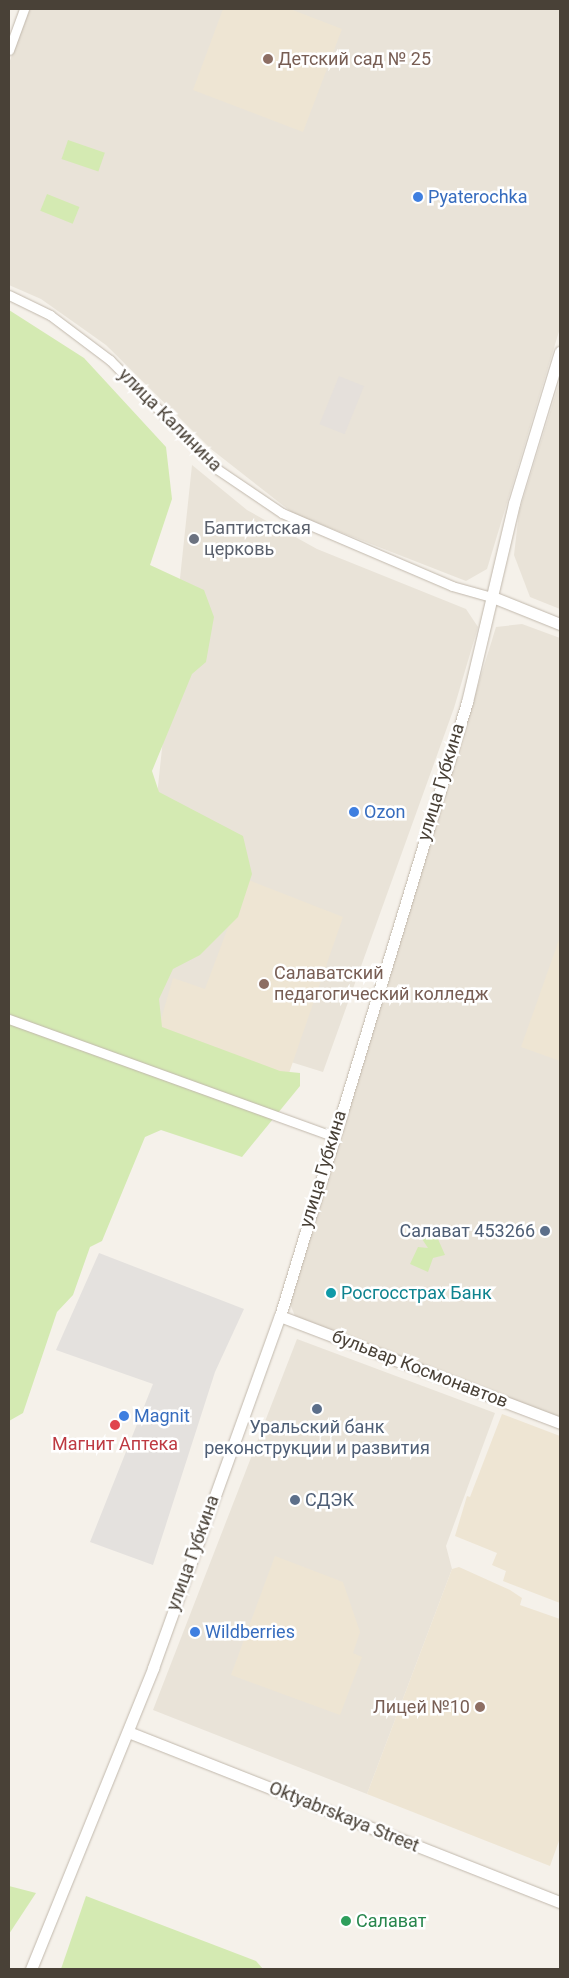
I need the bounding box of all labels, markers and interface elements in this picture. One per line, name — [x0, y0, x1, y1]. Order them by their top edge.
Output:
place label: Детский сад № 25 — [278, 48, 431, 70]
marker: Детский сад № 25 — [262, 53, 274, 65]
place label: Pyaterochka — [428, 186, 528, 208]
marker: Pyaterochka — [412, 191, 424, 203]
street label: улица Калинина — [114, 364, 226, 476]
place label: Баптистская церковь — [204, 518, 311, 560]
marker: Баптистская церковь — [188, 533, 200, 545]
street label: улица Губкина — [413, 721, 469, 843]
place label: Ozon — [364, 801, 405, 823]
marker: Ozon — [348, 806, 360, 818]
place label: Салаватский педагогический колледж — [274, 963, 489, 1006]
marker: Салаватский педагогический колледж — [258, 978, 270, 990]
street label: улица Губкина — [295, 1108, 351, 1230]
place label: Салават 453266 — [400, 1220, 535, 1242]
marker: Салават 453266 — [539, 1225, 551, 1237]
place label: Росгосстрах Банк — [341, 1282, 492, 1304]
marker: Росгосстрах Банк — [325, 1287, 337, 1299]
street label: бульвар Космонавтов — [329, 1325, 511, 1413]
marker: Уральский банк реконструкции и развития — [311, 1403, 323, 1415]
place label: Magnit — [134, 1405, 190, 1427]
marker: Magnit — [118, 1410, 130, 1422]
place label: Уральский банк реконструкции и развития — [204, 1417, 430, 1460]
marker: Магнит Аптека — [109, 1419, 121, 1431]
place label: Магнит Аптека — [52, 1433, 178, 1455]
place label: СДЭК — [305, 1489, 354, 1511]
street label: улица Губкина — [162, 1492, 224, 1614]
marker: СДЭК — [289, 1494, 301, 1506]
place label: Wildberries — [205, 1621, 295, 1643]
marker: Wildberries — [189, 1626, 201, 1638]
place label: Лицей №10 — [373, 1696, 470, 1718]
marker: Лицей №10 — [474, 1701, 486, 1713]
street label: Oktyabrskaya Street — [266, 1777, 422, 1857]
place label: Салават — [356, 1910, 426, 1932]
marker: Салават — [340, 1915, 352, 1927]

